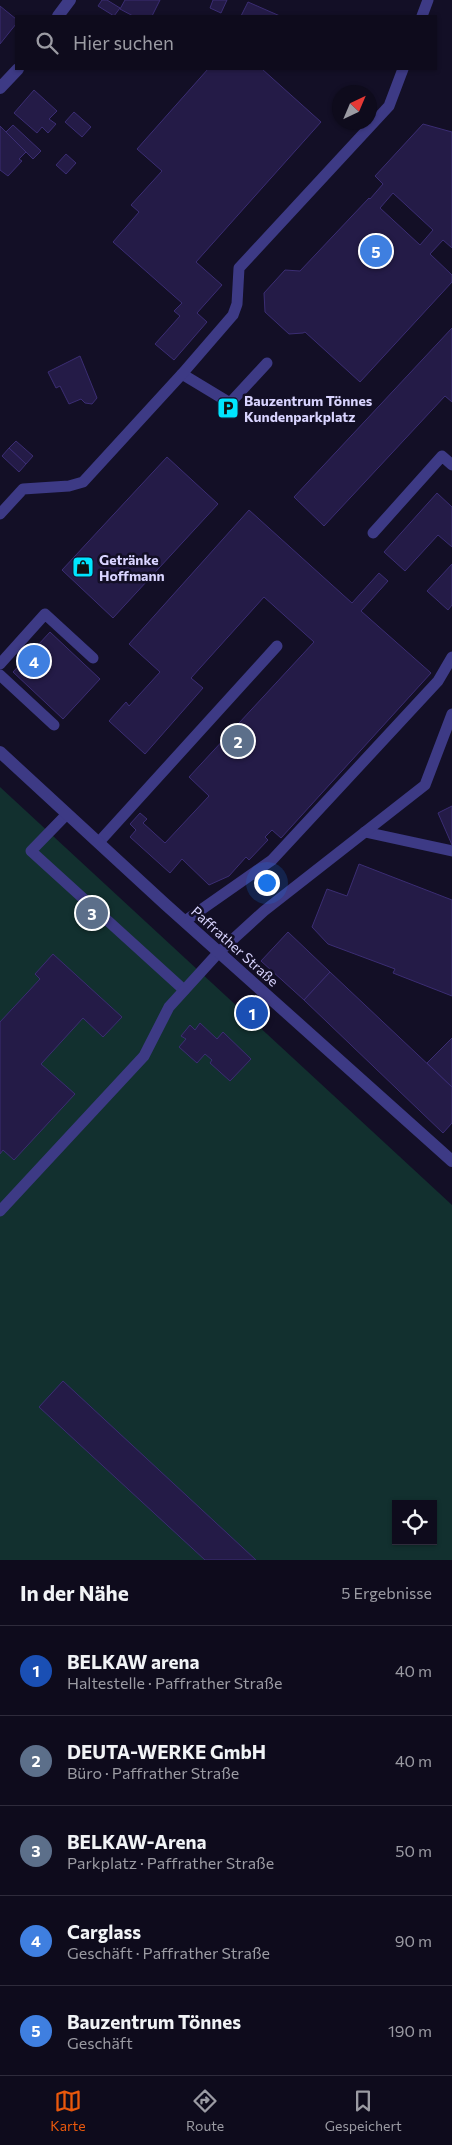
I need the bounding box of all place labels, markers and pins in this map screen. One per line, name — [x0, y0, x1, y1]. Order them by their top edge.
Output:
pin: 5 — [360, 232, 392, 270]
place label: Bauzentrum Tönnes Kundenparkplatz — [244, 392, 373, 425]
parking icon: Bauzentrum Tönnes Kundenparkplatz — [216, 396, 240, 420]
place label: Getränke Hoffmann — [99, 551, 165, 584]
shop icon: Getränke Hoffmann — [71, 555, 95, 579]
pin: 4 — [18, 642, 50, 680]
pin: 2 — [222, 722, 254, 760]
pin: 3 — [76, 894, 108, 932]
pin: 1 — [236, 994, 268, 1032]

